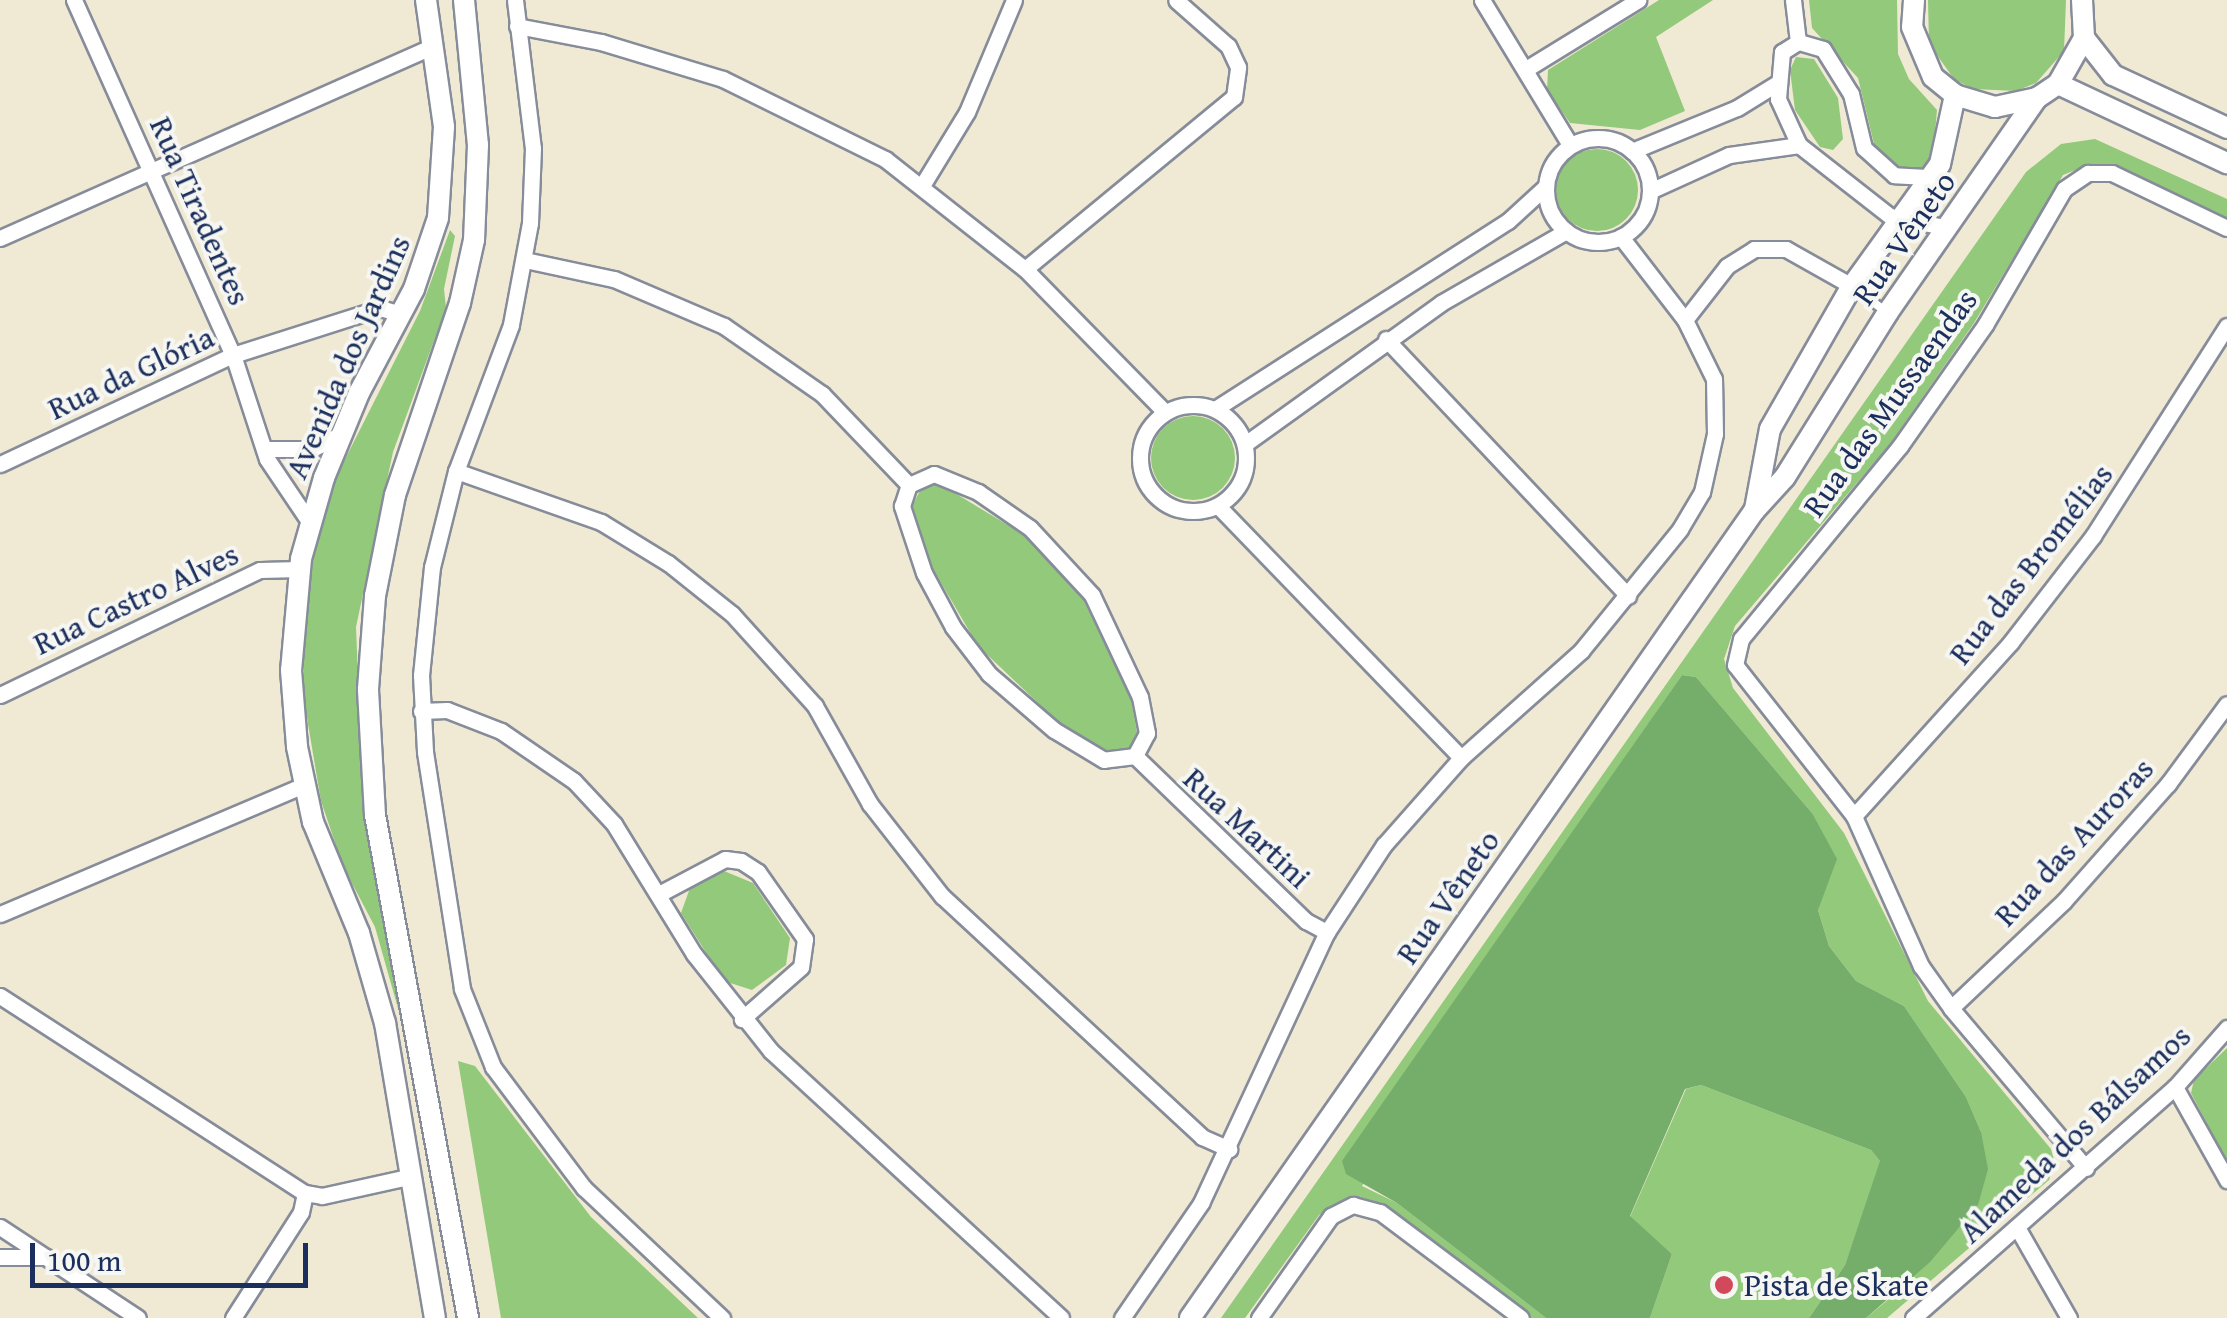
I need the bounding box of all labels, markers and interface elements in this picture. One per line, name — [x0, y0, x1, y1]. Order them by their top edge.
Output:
street label: Rua Tiradentes — [141, 111, 259, 311]
street label: Rua Vêneto — [1844, 164, 1964, 312]
street label: Avenida dos Jardins — [277, 229, 419, 485]
street label: Rua das Mussaendas — [1795, 282, 1985, 524]
street label: Rua da Glória — [42, 318, 220, 428]
street label: Rua das Bromélias — [1941, 456, 2121, 672]
street label: Rua Castro Alves — [27, 535, 245, 663]
street label: Rua das Auroras — [1986, 750, 2162, 934]
street label: Rua Martini — [1176, 760, 1318, 896]
street label: Rua Vêneto — [1388, 823, 1508, 971]
street label: Alameda dos Bálsamos — [1951, 1017, 2199, 1251]
scale bar — [35, 1223, 312, 1285]
text: 100 m — [47, 1238, 121, 1282]
place label: Pista de Skate — [1744, 1266, 1929, 1304]
marker: Pista de Skate — [1713, 1274, 1735, 1296]

